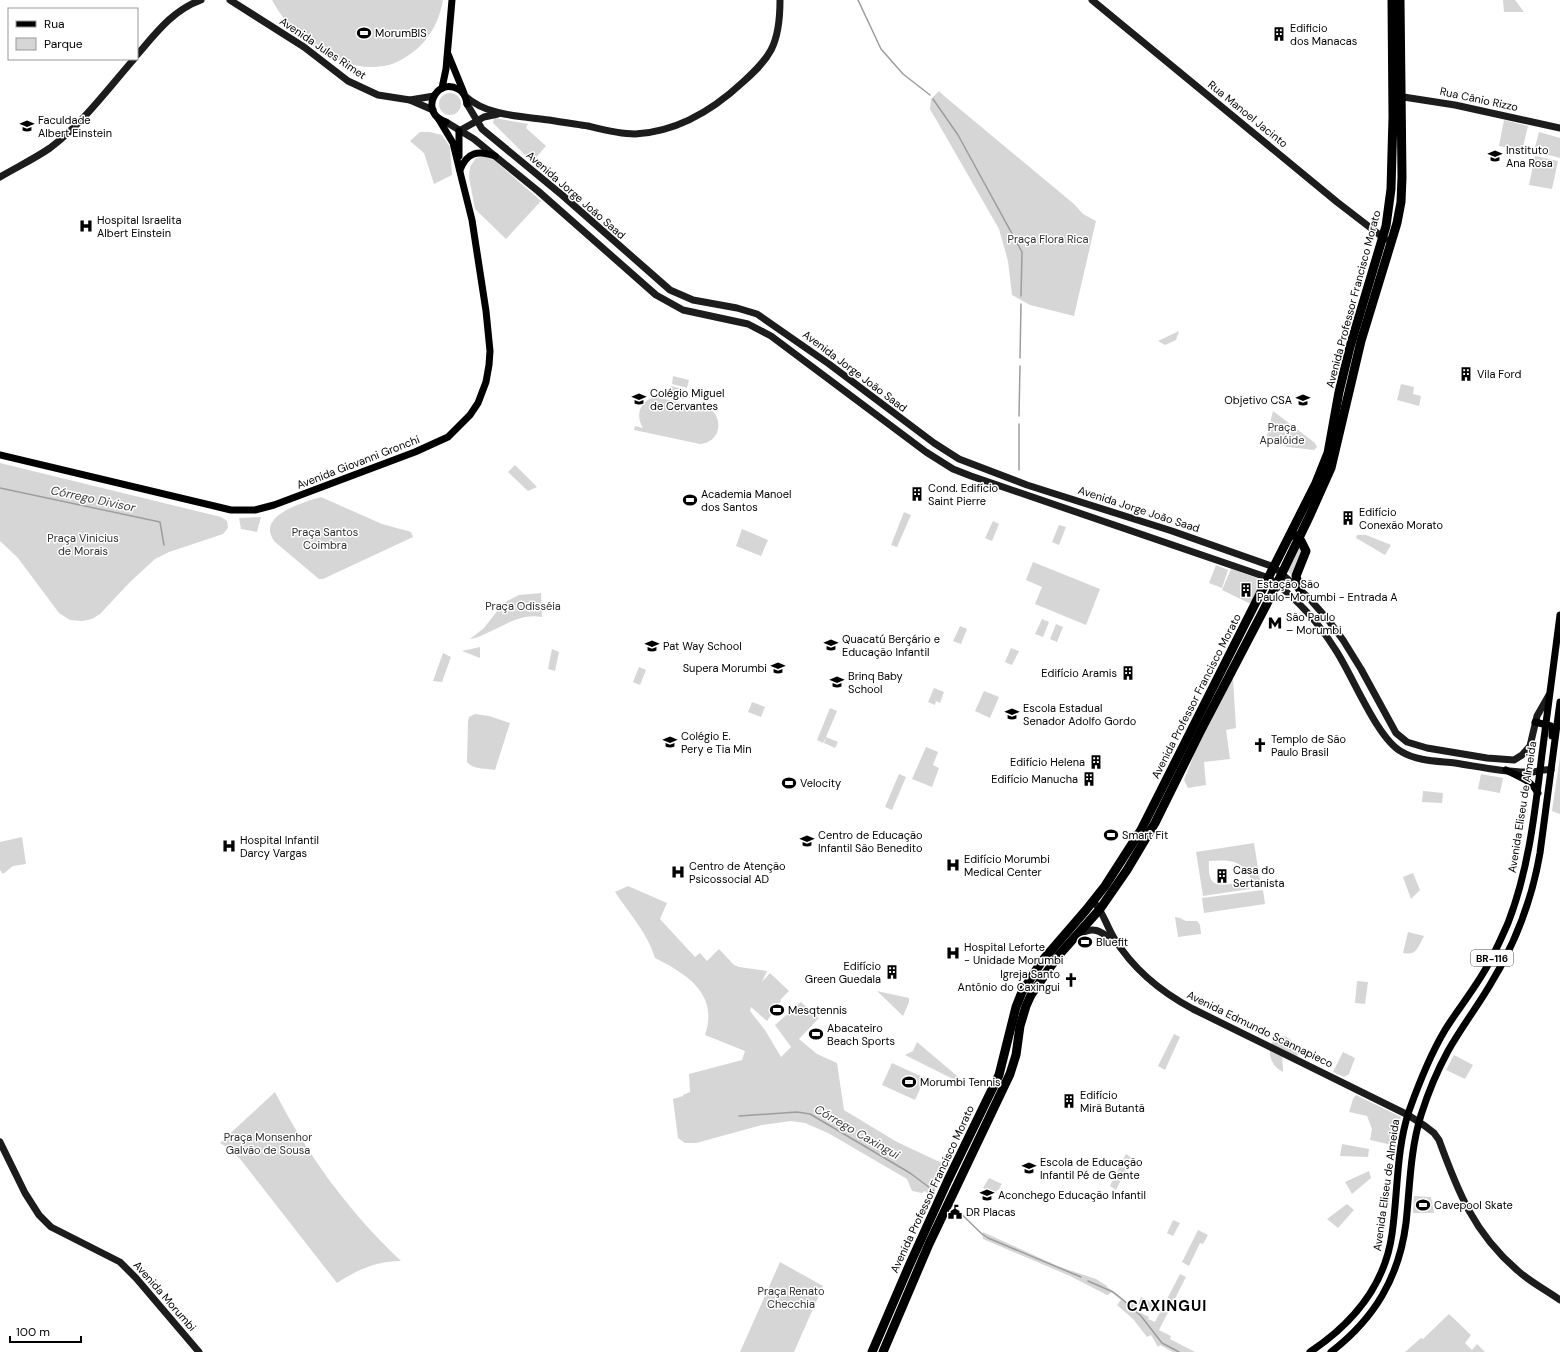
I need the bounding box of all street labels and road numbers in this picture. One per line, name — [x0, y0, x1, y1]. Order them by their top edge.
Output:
street label: Avenida Jules Rimet — [277, 14, 369, 82]
street label: Rua Manoel Jacinto — [1205, 77, 1291, 151]
street label: Rua Cânio Rizzo — [1439, 84, 1519, 114]
street label: Avenida Jorge João Saad — [523, 148, 629, 242]
street label: Avenida Professor Francisco Morato — [1323, 209, 1383, 389]
street label: Avenida Jorge João Saad — [800, 327, 910, 415]
street label: Avenida Giovanni Gronchi — [295, 432, 421, 492]
street label: Avenida Jorge João Saad — [1076, 483, 1202, 535]
street label: Avenida Professor Francisco Morato — [1148, 611, 1244, 781]
street label: Avenida Eliseu de Almeida — [1505, 740, 1539, 874]
road number: BR-116 — [1471, 950, 1513, 966]
street label: Avenida Edmundo Scannapieco — [1185, 987, 1335, 1071]
street label: Avenida Professor Francisco Morato — [887, 1103, 977, 1275]
street label: Avenida Eliseu de Almeida — [1370, 1118, 1402, 1252]
street label: Avenida Morumbi — [131, 1258, 199, 1334]

